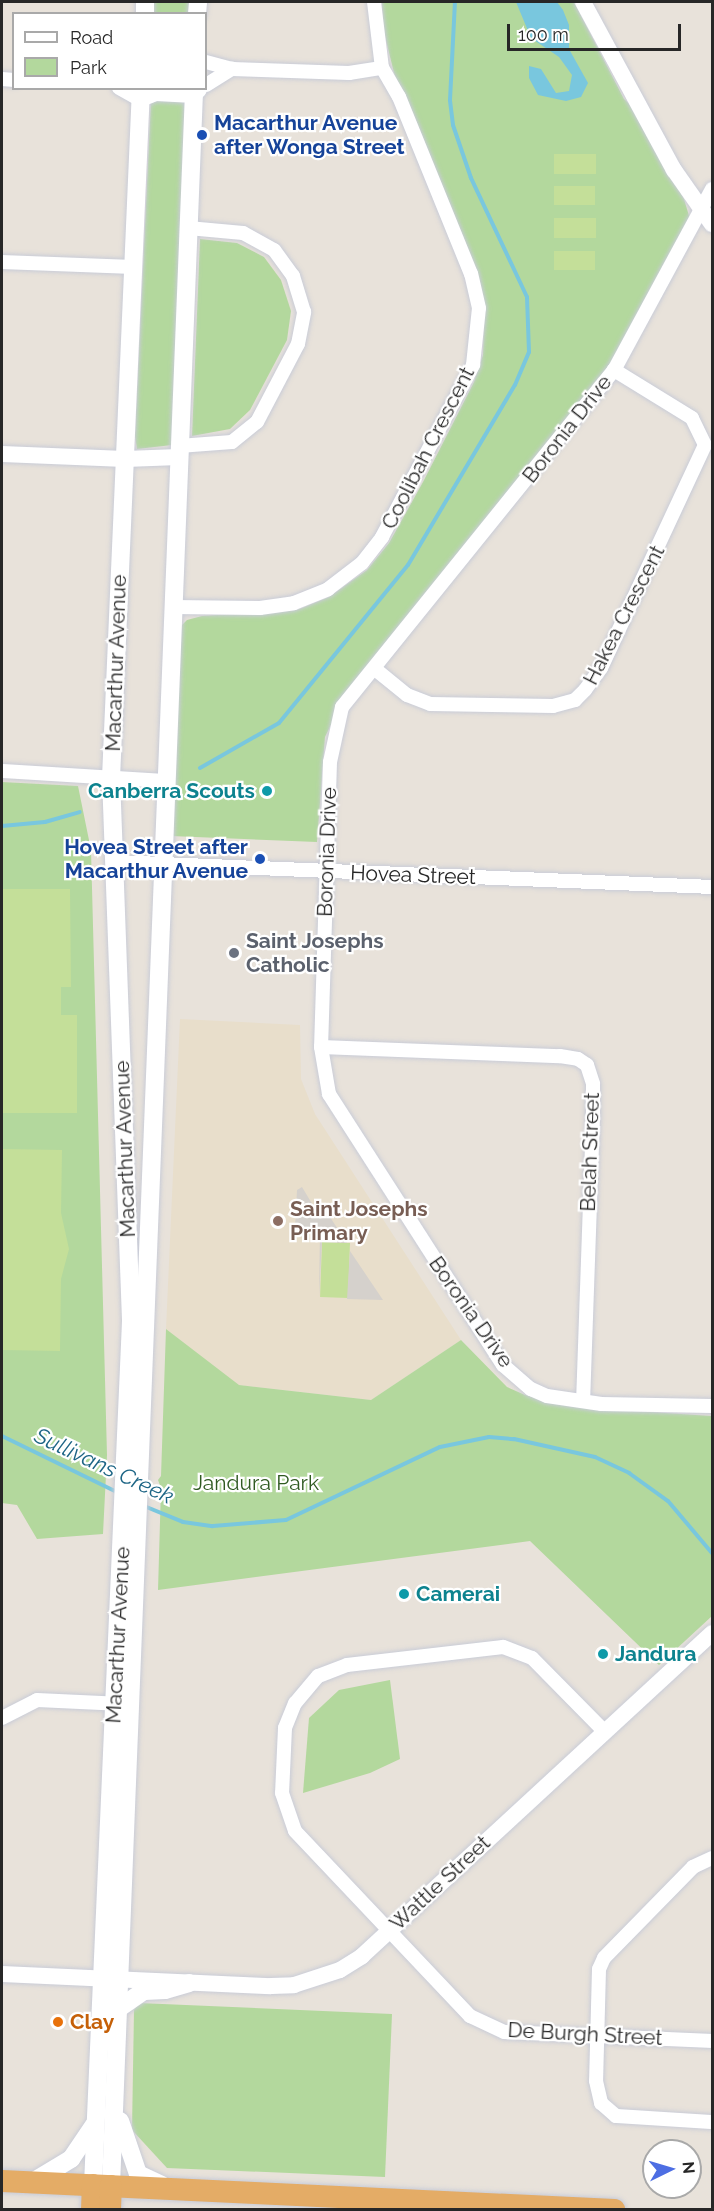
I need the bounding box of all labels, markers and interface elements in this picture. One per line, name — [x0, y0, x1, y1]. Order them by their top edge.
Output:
legend — [12, 12, 207, 90]
scale bar — [510, 12, 684, 50]
text: 100 m — [518, 24, 569, 45]
text: Road — [70, 27, 113, 48]
text: Park — [70, 57, 107, 78]
place label: Macarthur Avenue after Wonga Street — [214, 110, 406, 160]
marker: Macarthur Avenue after Wonga Street — [195, 128, 209, 142]
street label: Coolibah Crescent — [376, 363, 480, 533]
street label: Boronia Drive — [517, 370, 617, 488]
street label: Hakea Crescent — [578, 541, 670, 689]
street label: Macarthur Avenue — [100, 573, 132, 753]
place label: Canberra Scouts — [88, 778, 255, 804]
marker: Canberra Scouts — [260, 784, 274, 798]
street label: Boronia Drive — [312, 787, 342, 917]
place label: Hovea Street after Macarthur Avenue — [64, 834, 248, 884]
marker: Hovea Street after Macarthur Avenue — [253, 852, 267, 866]
street label: Hovea Street — [350, 860, 476, 890]
place label: Saint Josephs Catholic — [246, 928, 384, 978]
marker: Saint Josephs Catholic — [227, 946, 241, 960]
street label: Macarthur Avenue — [109, 1059, 141, 1239]
street label: Belah Street — [575, 1092, 605, 1212]
place label: Saint Josephs Primary — [290, 1196, 428, 1246]
marker: Saint Josephs Primary — [271, 1214, 285, 1228]
street label: Boronia Drive — [423, 1252, 519, 1372]
water label: Sullivans Creek — [30, 1422, 178, 1510]
park label: Jandura Park — [193, 1470, 319, 1496]
street label: Macarthur Avenue — [101, 1545, 135, 1725]
place label: Camerai — [416, 1581, 500, 1607]
marker: Camerai — [397, 1587, 411, 1601]
place label: Jandura — [615, 1641, 696, 1667]
marker: Jandura — [596, 1647, 610, 1661]
street label: Wattle Street — [385, 1830, 495, 1936]
place label: Clay — [70, 2009, 114, 2035]
marker: Clay — [51, 2015, 65, 2029]
street label: De Burgh Street — [507, 2017, 663, 2051]
north arrow — [642, 2139, 702, 2199]
text: N — [678, 2161, 698, 2174]

